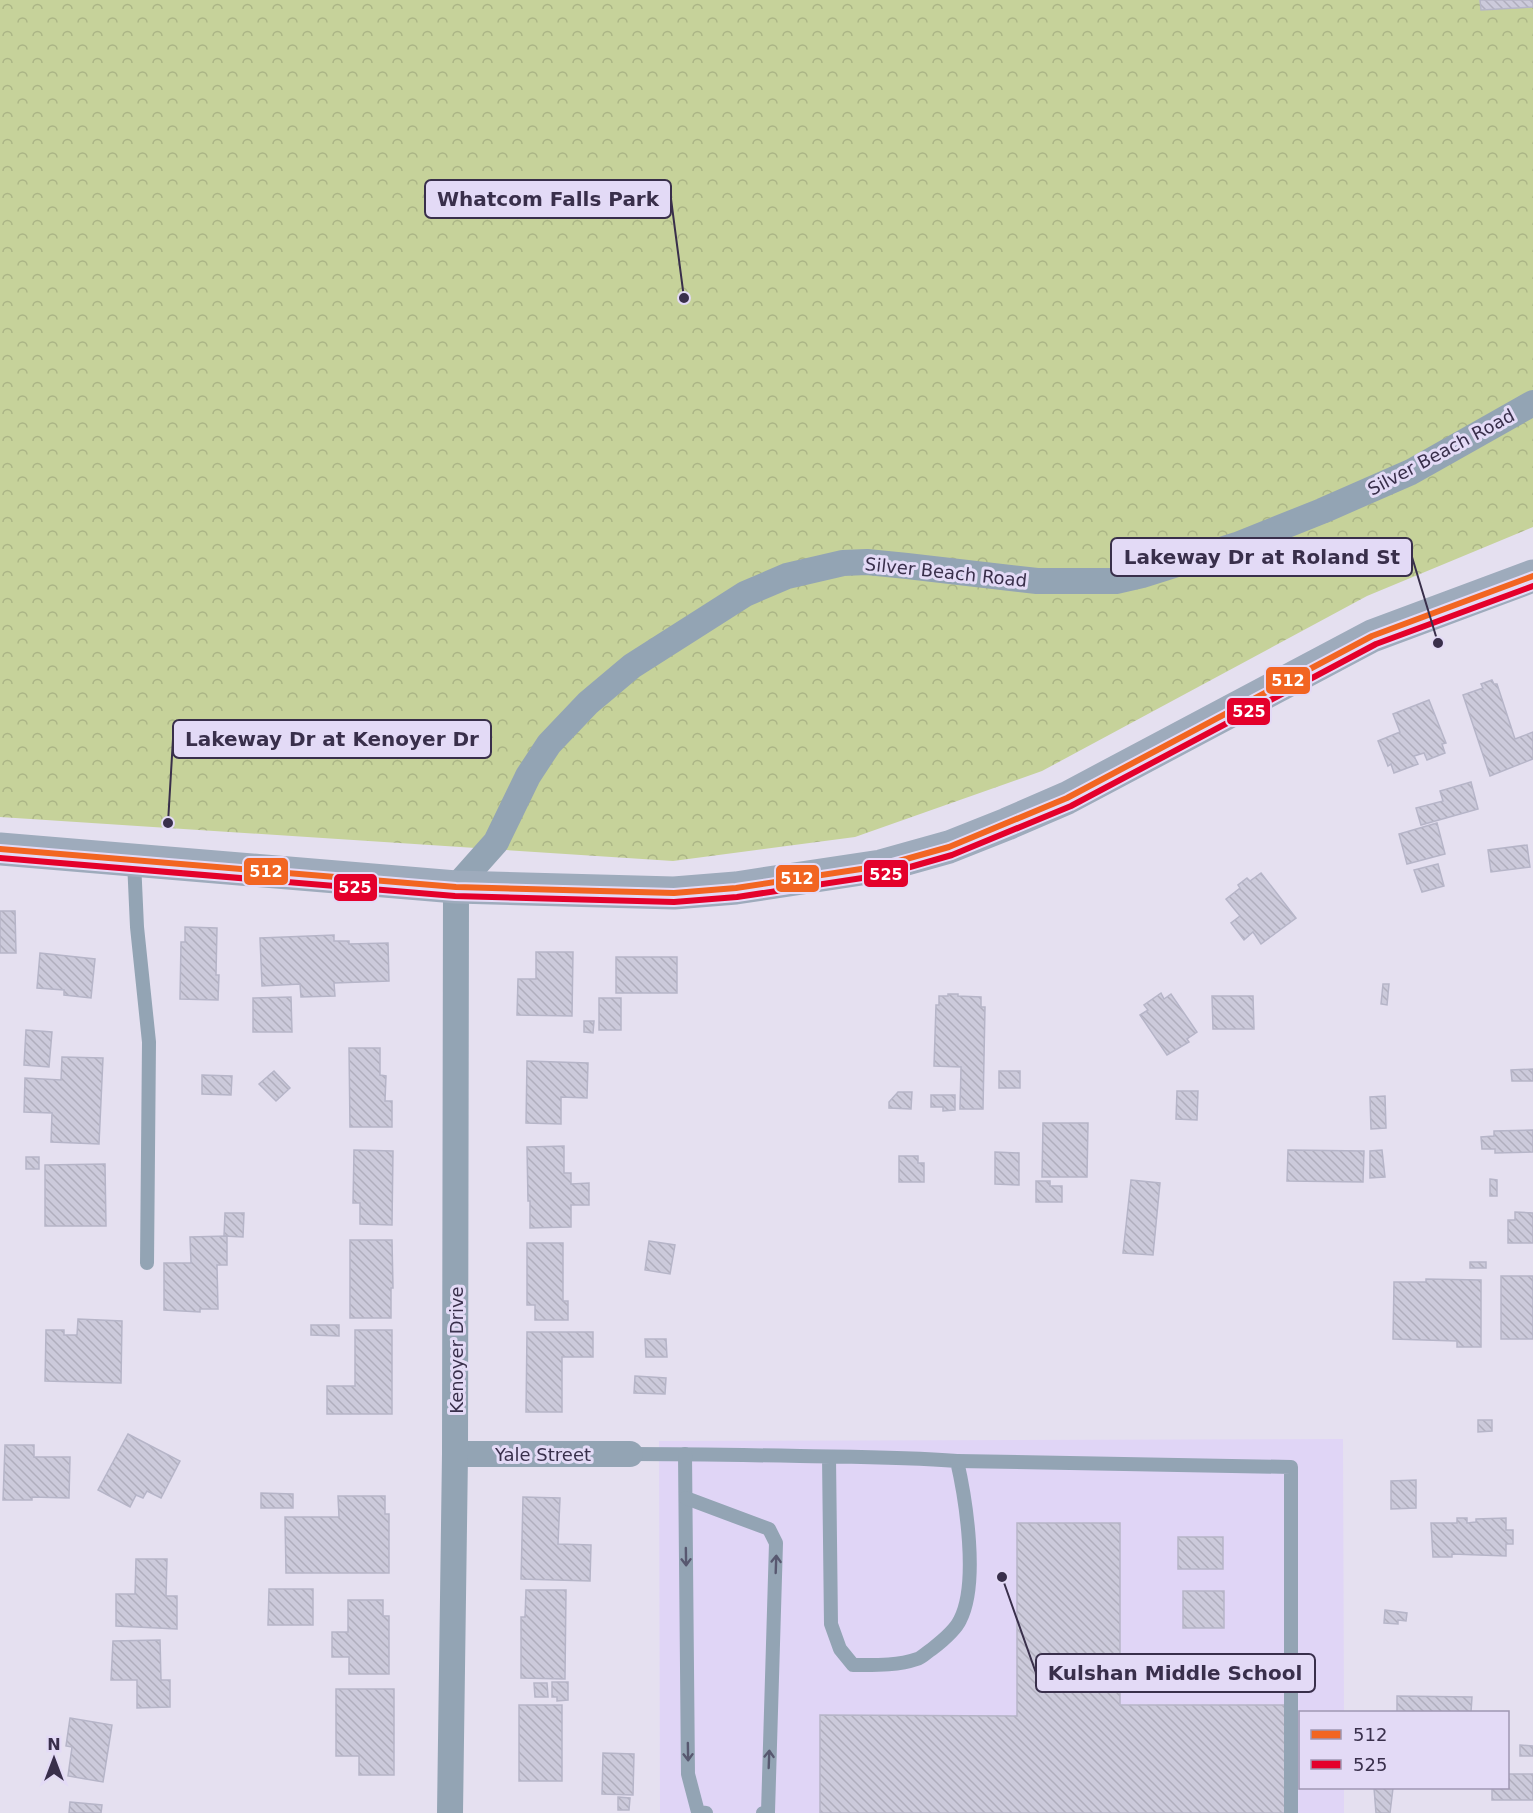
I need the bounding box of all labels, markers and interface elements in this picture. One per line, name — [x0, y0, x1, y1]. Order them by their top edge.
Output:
callout: Whatcom Falls Park — [425, 180, 671, 218]
text: Whatcom Falls Park — [437, 187, 660, 211]
street label: Silver Beach Road — [1364, 404, 1518, 500]
callout: Lakeway Dr at Roland St — [1111, 538, 1412, 576]
text: Lakeway Dr at Roland St — [1124, 545, 1401, 569]
street label: Silver Beach Road — [864, 553, 1028, 591]
line badge: 512 — [1265, 666, 1311, 695]
text: 512 — [1271, 671, 1305, 690]
line badge: 525 — [1226, 697, 1271, 726]
text: 525 — [1232, 702, 1266, 721]
callout: Lakeway Dr at Kenoyer Dr — [173, 720, 491, 758]
text: Lakeway Dr at Kenoyer Dr — [185, 727, 479, 751]
line badge: 512 — [243, 857, 289, 886]
line badge: 525 — [863, 859, 909, 888]
text: 512 — [249, 862, 283, 881]
line badge: 512 — [775, 864, 820, 893]
text: 525 — [869, 865, 903, 884]
text: 512 — [780, 869, 814, 888]
line badge: 525 — [333, 873, 378, 902]
text: 525 — [338, 878, 372, 897]
street label: Kenoyer Drive — [446, 1286, 467, 1414]
street label: Yale Street — [494, 1444, 591, 1465]
one-way arrow — [680, 1546, 692, 1566]
one-way arrow — [770, 1555, 781, 1575]
callout: Kulshan Middle School — [1036, 1654, 1315, 1692]
text: Kulshan Middle School — [1048, 1661, 1302, 1685]
legend — [1299, 1711, 1509, 1789]
text: 512 — [1353, 1724, 1387, 1745]
north arrow — [24, 1729, 84, 1789]
text: N — [47, 1735, 61, 1754]
one-way arrow — [682, 1741, 694, 1761]
one-way arrow — [764, 1750, 775, 1770]
text: 525 — [1353, 1754, 1387, 1775]

